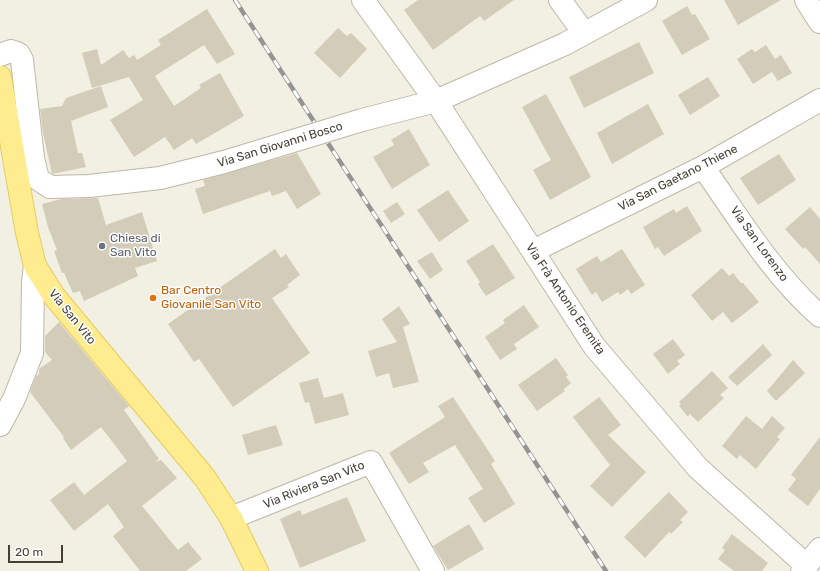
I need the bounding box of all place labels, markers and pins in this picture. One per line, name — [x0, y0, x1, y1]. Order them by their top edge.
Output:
place label: Chiesa di San Vito — [110, 232, 161, 260]
marker: Chiesa di San Vito — [97, 241, 107, 251]
place label: Bar Centro Giovanile San Vito — [161, 284, 261, 312]
marker: Bar Centro Giovanile San Vito — [148, 293, 158, 303]

